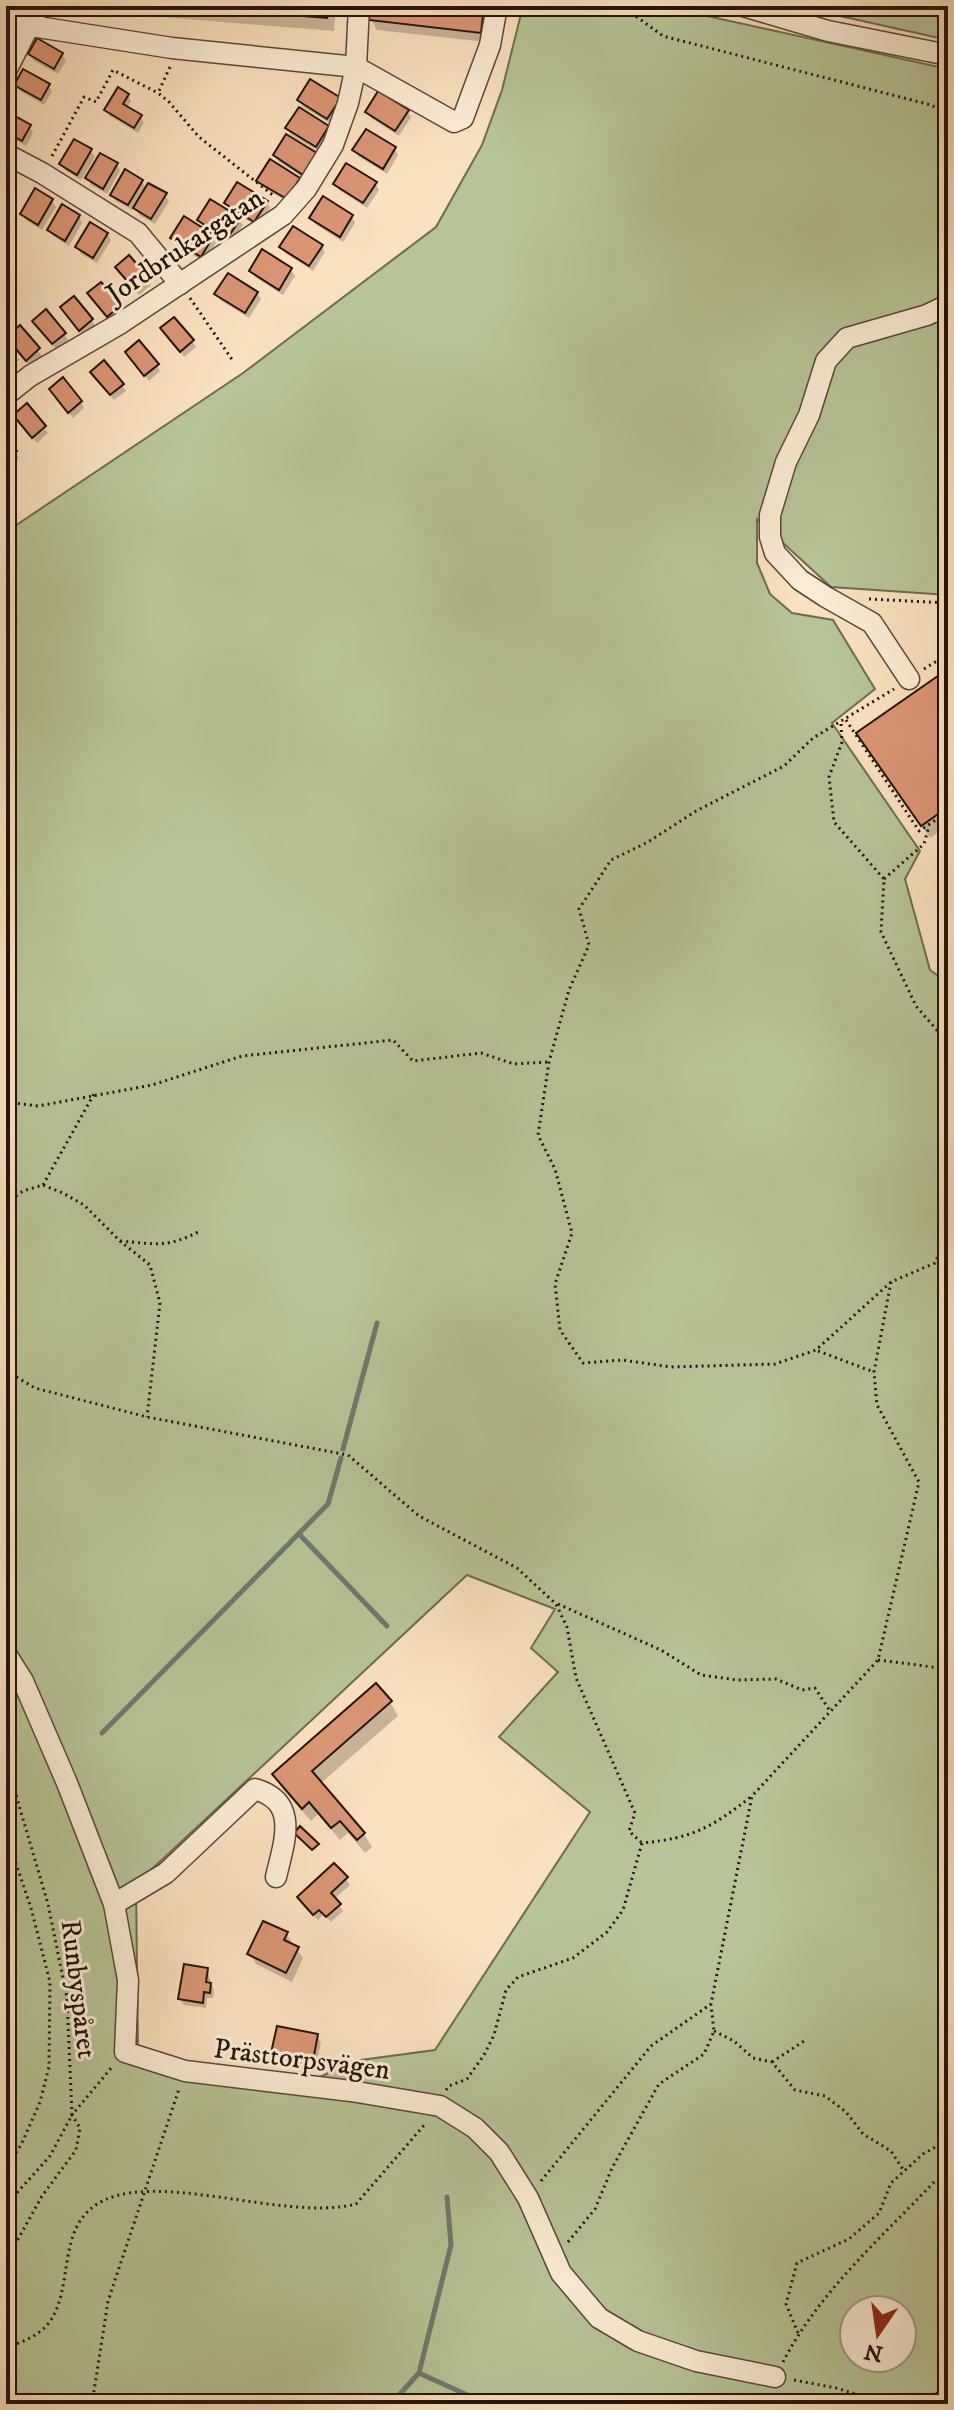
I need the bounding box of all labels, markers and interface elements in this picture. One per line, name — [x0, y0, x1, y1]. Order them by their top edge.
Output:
street label: Jordbrukargatan — [97, 180, 271, 313]
street label: Runbyspåret — [53, 1918, 104, 2061]
street label: Prästtorpsvägen — [212, 2031, 392, 2088]
north arrow — [838, 2294, 918, 2374]
text: N — [862, 2337, 886, 2367]

